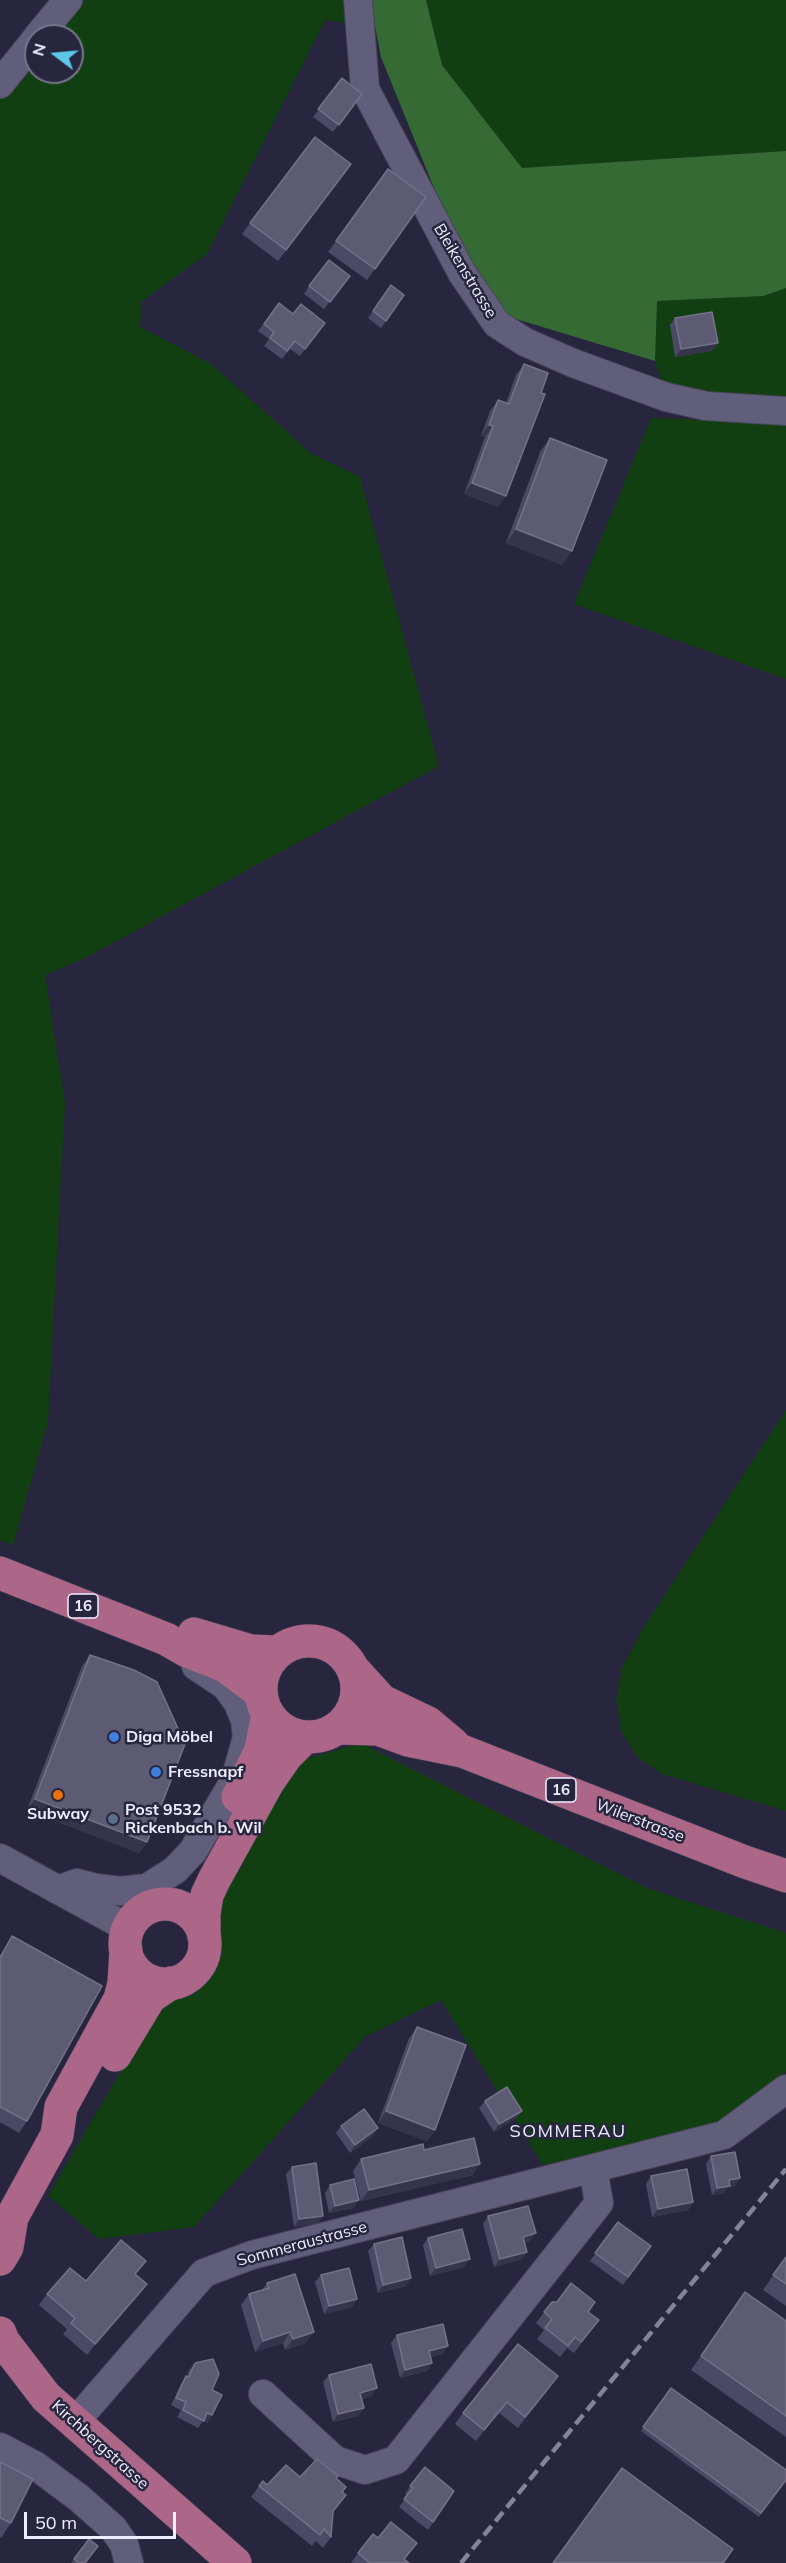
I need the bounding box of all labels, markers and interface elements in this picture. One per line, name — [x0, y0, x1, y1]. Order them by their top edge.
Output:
north arrow — [24, 24, 84, 84]
text: N — [27, 41, 50, 58]
street label: Bleikenstrasse — [429, 220, 501, 322]
road number: 16 — [68, 1594, 98, 1618]
place label: Diga Möbel — [126, 1727, 213, 1747]
marker: Diga Möbel — [107, 1730, 121, 1744]
place label: Fressnapf — [168, 1762, 243, 1782]
marker: Fressnapf — [149, 1765, 163, 1779]
road number: 16 — [546, 1778, 576, 1802]
marker: Subway — [51, 1788, 65, 1802]
street label: Wilerstrasse — [593, 1795, 687, 1847]
place label: Post 9532 Rickenbach b. Wil — [125, 1800, 262, 1838]
place label: Subway — [27, 1804, 89, 1824]
marker: Post 9532 Rickenbach b. Wil — [106, 1812, 120, 1826]
district label: SOMMERAU — [509, 2121, 627, 2143]
street label: Sommeraustrasse — [235, 2217, 369, 2271]
street label: Kirchbergstrasse — [48, 2396, 152, 2494]
scale bar — [27, 2500, 178, 2538]
text: 50 m — [35, 2511, 77, 2534]

